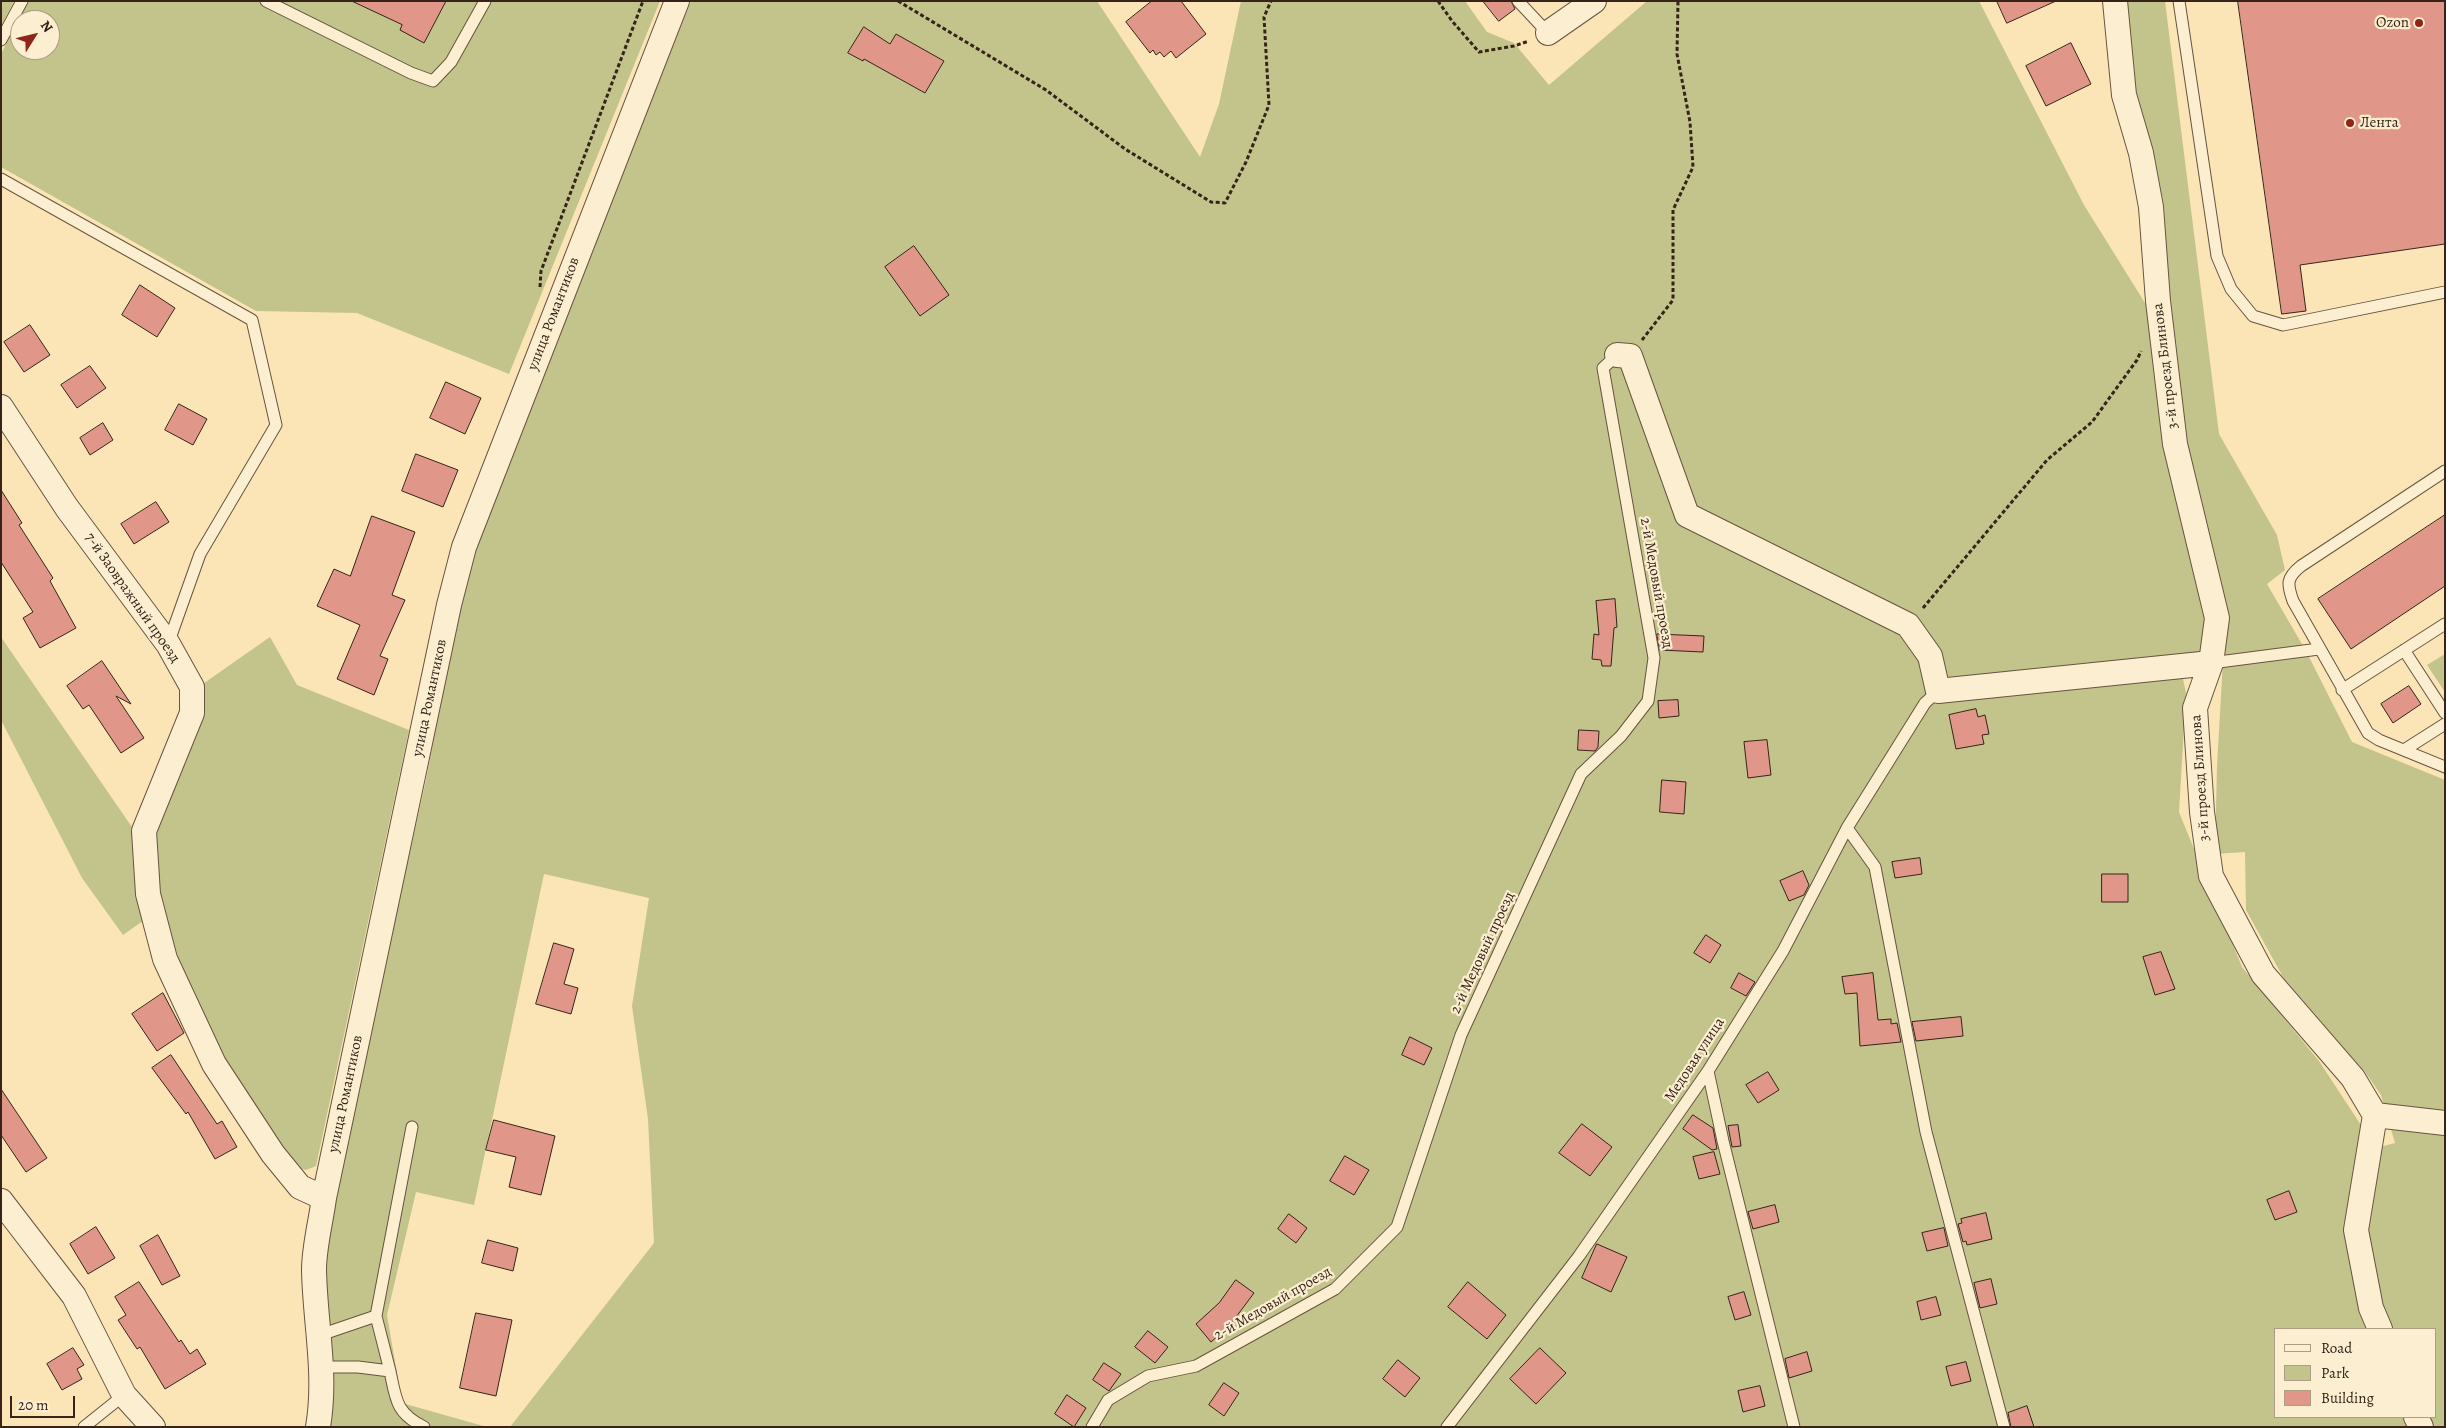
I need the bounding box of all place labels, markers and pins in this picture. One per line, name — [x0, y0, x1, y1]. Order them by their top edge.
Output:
place label: Ozon — [2376, 14, 2409, 32]
marker: Ozon — [2413, 17, 2425, 29]
place label: Лента — [2360, 114, 2399, 132]
marker: Лента — [2344, 117, 2356, 129]

